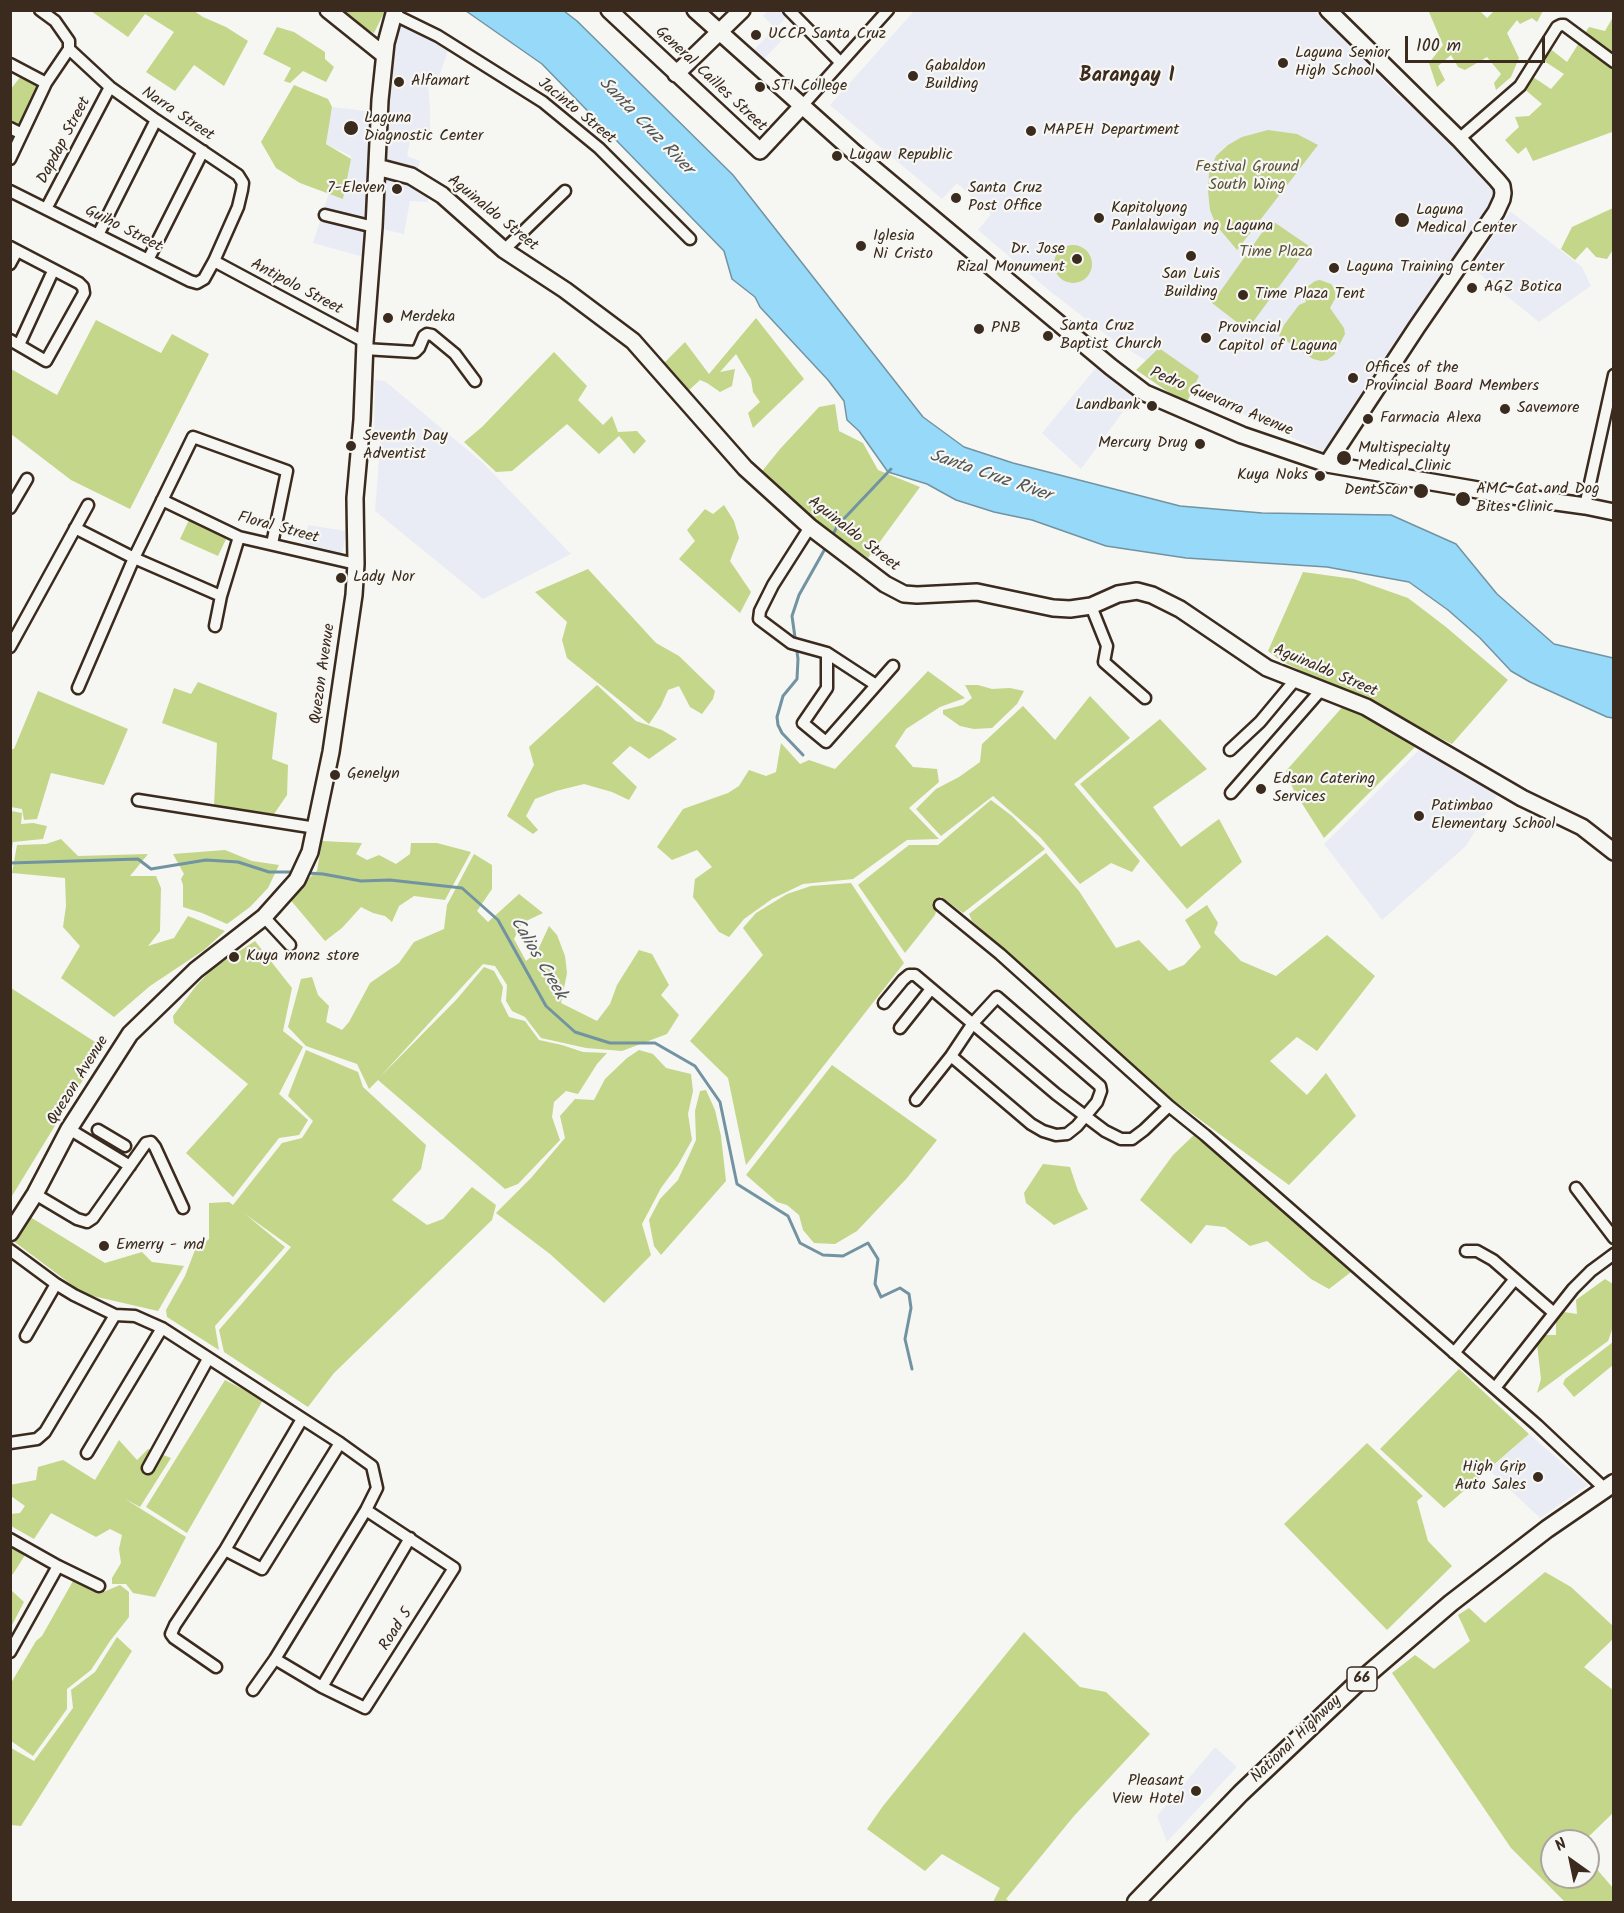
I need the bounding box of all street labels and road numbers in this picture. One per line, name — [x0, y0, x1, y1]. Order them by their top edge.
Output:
street label: General Cailles Street — [650, 23, 770, 137]
street label: Jacinto Street — [533, 75, 619, 149]
street label: Narra Street — [137, 84, 217, 146]
street label: Dapdap Street — [34, 94, 96, 188]
street label: Aguinaldo Street — [443, 172, 541, 256]
street label: Guiho Street — [81, 202, 165, 258]
street label: Antipolo Street — [247, 256, 345, 320]
street label: Pedro Guevarra Avenue — [1147, 364, 1295, 442]
street label: Aguinaldo Street — [803, 493, 903, 577]
street label: Floral Street — [235, 509, 321, 549]
street label: Quezon Avenue — [307, 622, 341, 726]
street label: Aguinaldo Street — [1270, 641, 1380, 703]
street label: Quezon Avenue — [44, 1033, 114, 1129]
street label: Road 5 — [376, 1605, 418, 1655]
road number: 66 — [1347, 1667, 1377, 1691]
street label: National Highway — [1248, 1692, 1346, 1788]

